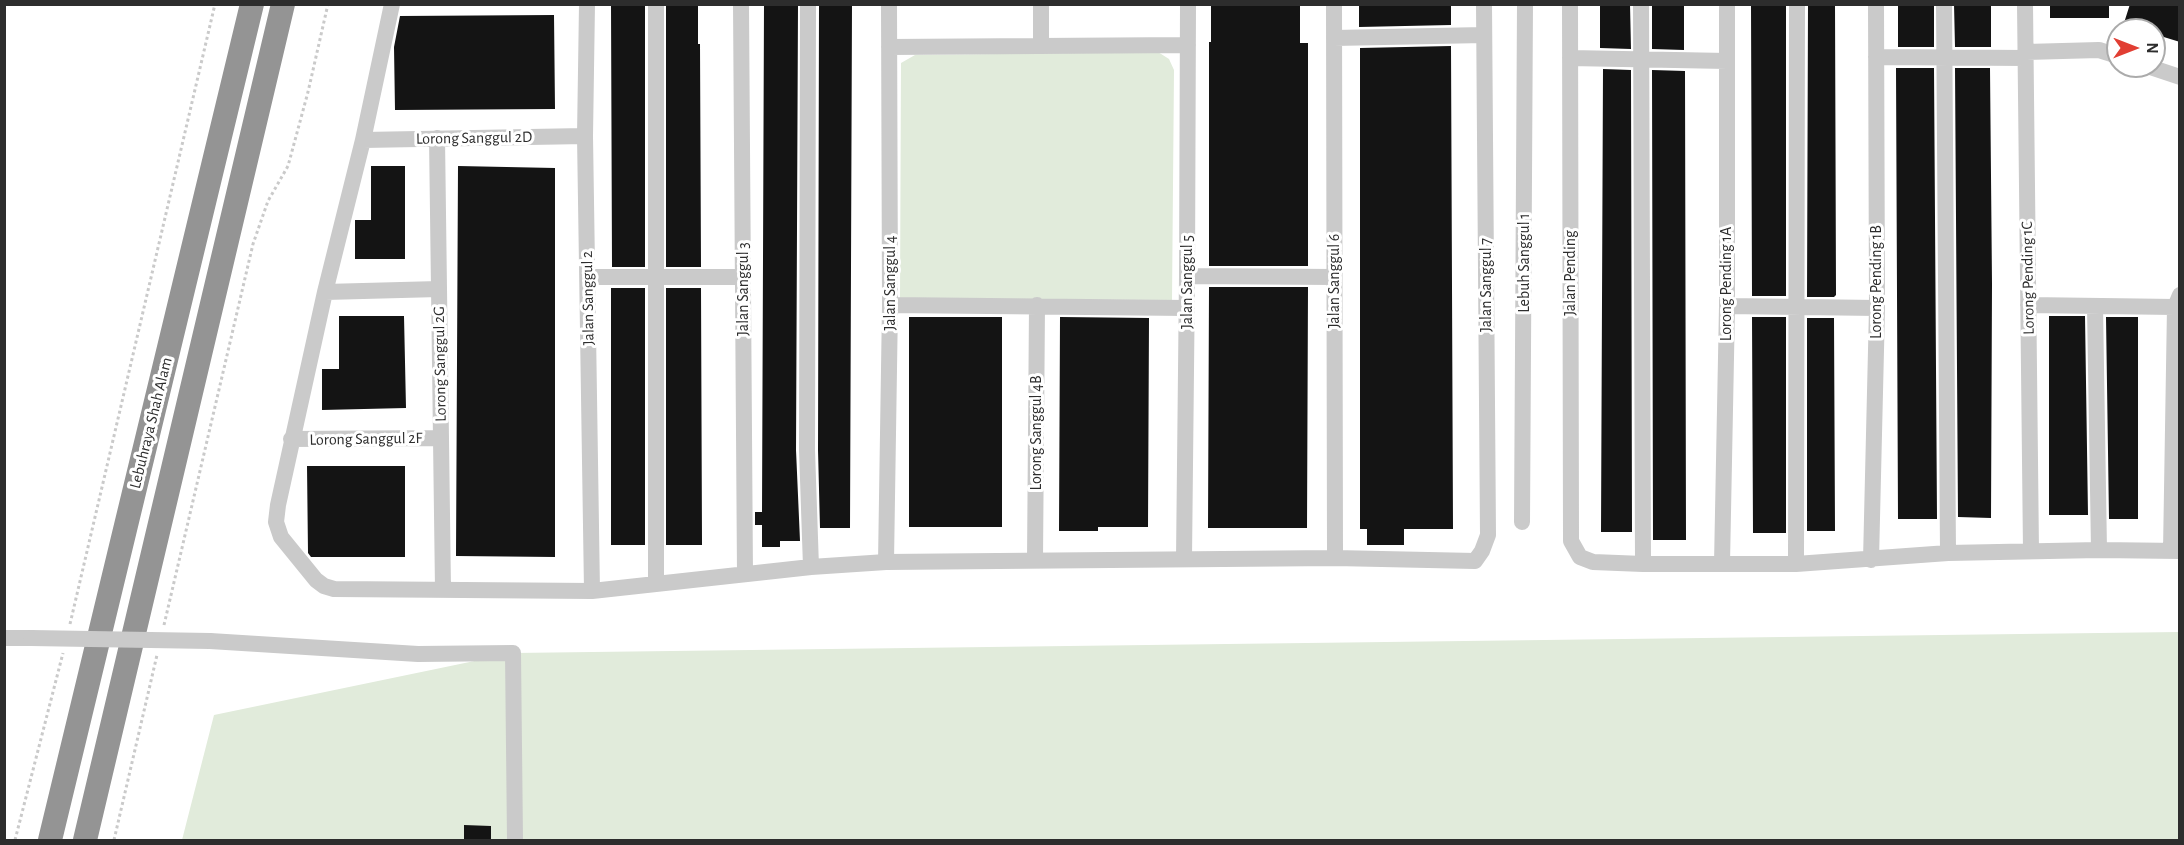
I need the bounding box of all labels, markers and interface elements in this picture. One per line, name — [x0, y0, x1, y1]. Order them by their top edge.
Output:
north arrow — [2106, 18, 2166, 78]
text: N — [2144, 42, 2160, 54]
street label: Lorong Sanggul 2D — [416, 127, 532, 149]
street label: Lebuh Sanggul 1 — [1514, 213, 1534, 313]
street label: Lorong Pending 1C — [2017, 221, 2039, 335]
street label: Lorong Pending 1B — [1866, 225, 1886, 339]
street label: Lorong Pending 1A — [1716, 227, 1736, 341]
street label: Jalan Pending — [1560, 230, 1580, 316]
street label: Jalan Sanggul 6 — [1324, 234, 1344, 328]
street label: Jalan Sanggul 5 — [1177, 235, 1197, 329]
street label: Jalan Sanggul 4 — [880, 236, 900, 330]
street label: Jalan Sanggul 7 — [1476, 238, 1496, 332]
street label: Jalan Sanggul 3 — [733, 242, 753, 336]
street label: Jalan Sanggul 2 — [578, 251, 598, 345]
street label: Lorong Sanggul 2G — [429, 306, 451, 422]
street label: Lebuhraya Shah Alam — [125, 355, 177, 491]
street label: Lorong Sanggul 4B — [1026, 375, 1046, 491]
street label: Lorong Sanggul 2F — [309, 428, 423, 450]

